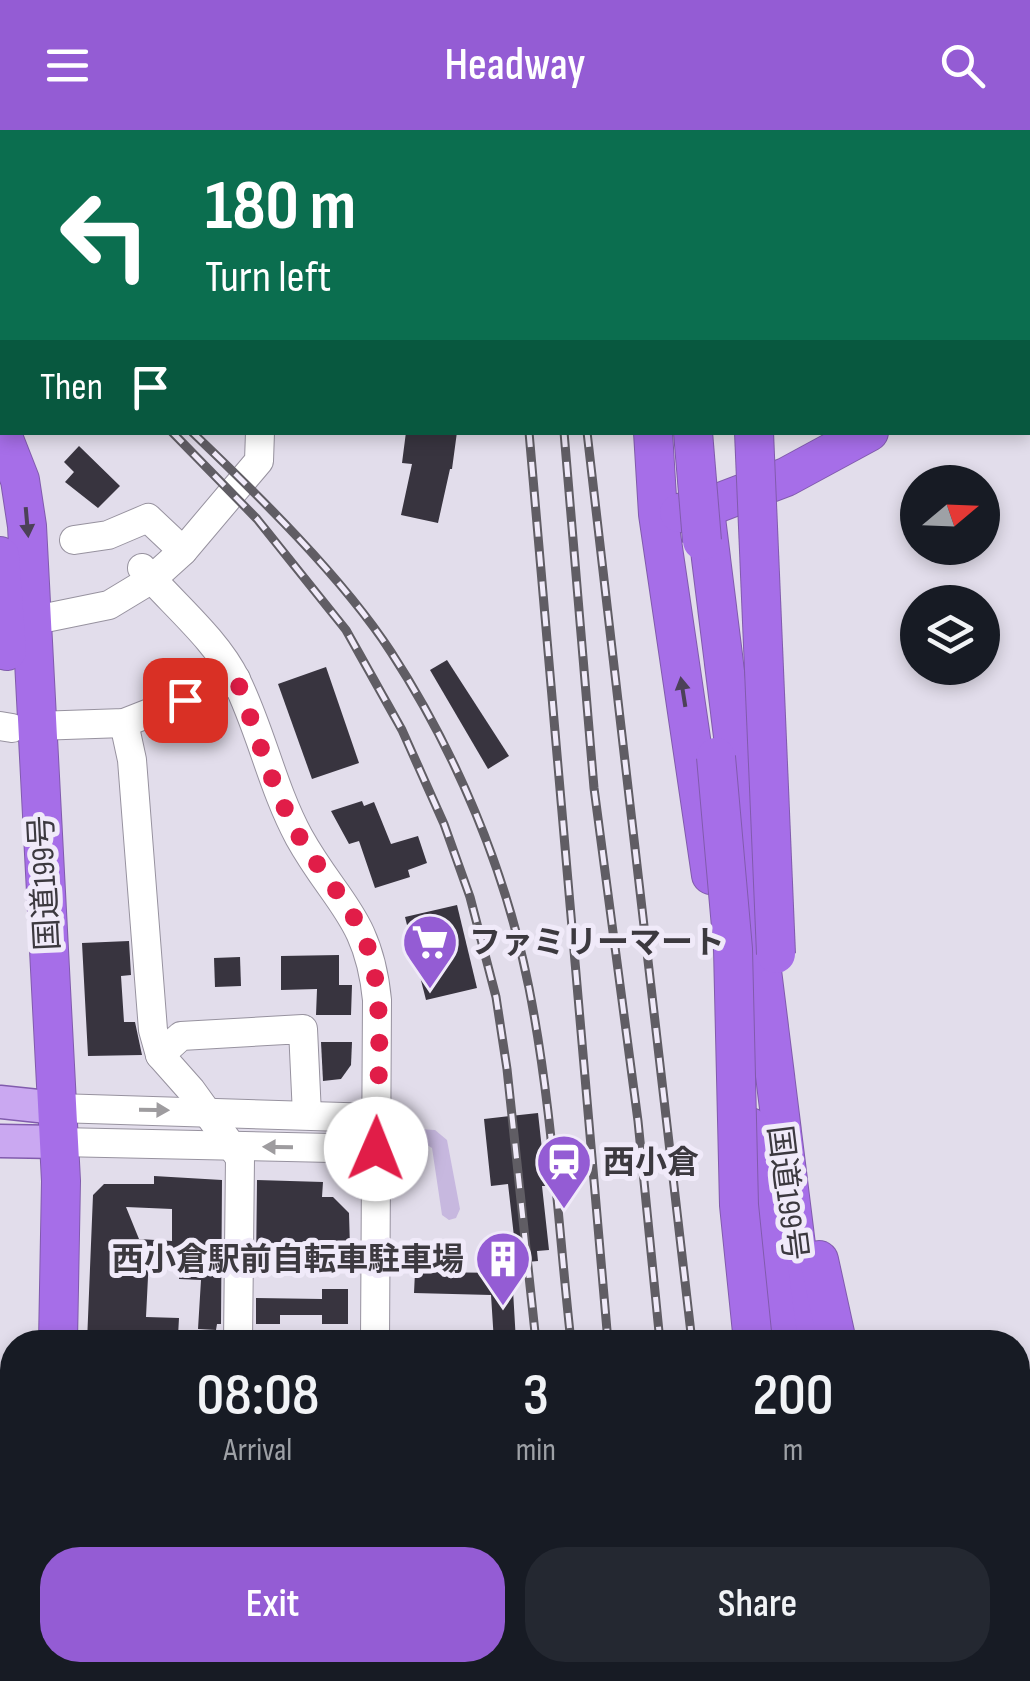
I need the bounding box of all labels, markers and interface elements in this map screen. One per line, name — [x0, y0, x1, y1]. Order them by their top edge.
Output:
icon: menu — [40, 38, 95, 93]
text: Headway — [444, 38, 586, 93]
icon: search — [935, 38, 990, 93]
text: 180 m — [205, 165, 356, 249]
icon: left — [40, 170, 170, 300]
text: Turn left — [205, 250, 331, 305]
icon: arrive — [123, 360, 178, 415]
text: Then — [40, 365, 103, 410]
north arrow — [900, 465, 1000, 565]
map controls — [900, 465, 1000, 685]
one-way arrow — [19, 506, 35, 538]
button: layers — [900, 585, 1000, 685]
pin — [143, 658, 228, 743]
icon: arrive — [158, 673, 213, 728]
one-way arrow — [674, 676, 690, 707]
street label: 国道199号 — [22, 814, 69, 952]
supermarket icon: ファミリーマート — [400, 912, 460, 991]
place label: ファミリーマート — [469, 924, 725, 963]
position arrow — [324, 1097, 428, 1201]
one-way arrow — [139, 1102, 171, 1118]
street label: 国道199号 — [759, 1124, 814, 1263]
station icon: 西小倉 — [534, 1132, 594, 1211]
one-way arrow — [262, 1138, 294, 1154]
place label: 西小倉 — [603, 1144, 699, 1183]
building icon: 西小倉駅前自転車駐車場 — [473, 1229, 533, 1308]
place label: 西小倉駅前自転車駐車場 — [112, 1241, 464, 1280]
text: 08:08 — [196, 1360, 319, 1432]
text: 3 — [523, 1360, 549, 1432]
text: 200 — [752, 1360, 834, 1432]
text: Arrival — [224, 1431, 292, 1470]
text: min — [516, 1431, 556, 1470]
text: m — [783, 1431, 803, 1470]
button: Exit — [40, 1547, 505, 1662]
button: Share — [525, 1547, 990, 1662]

